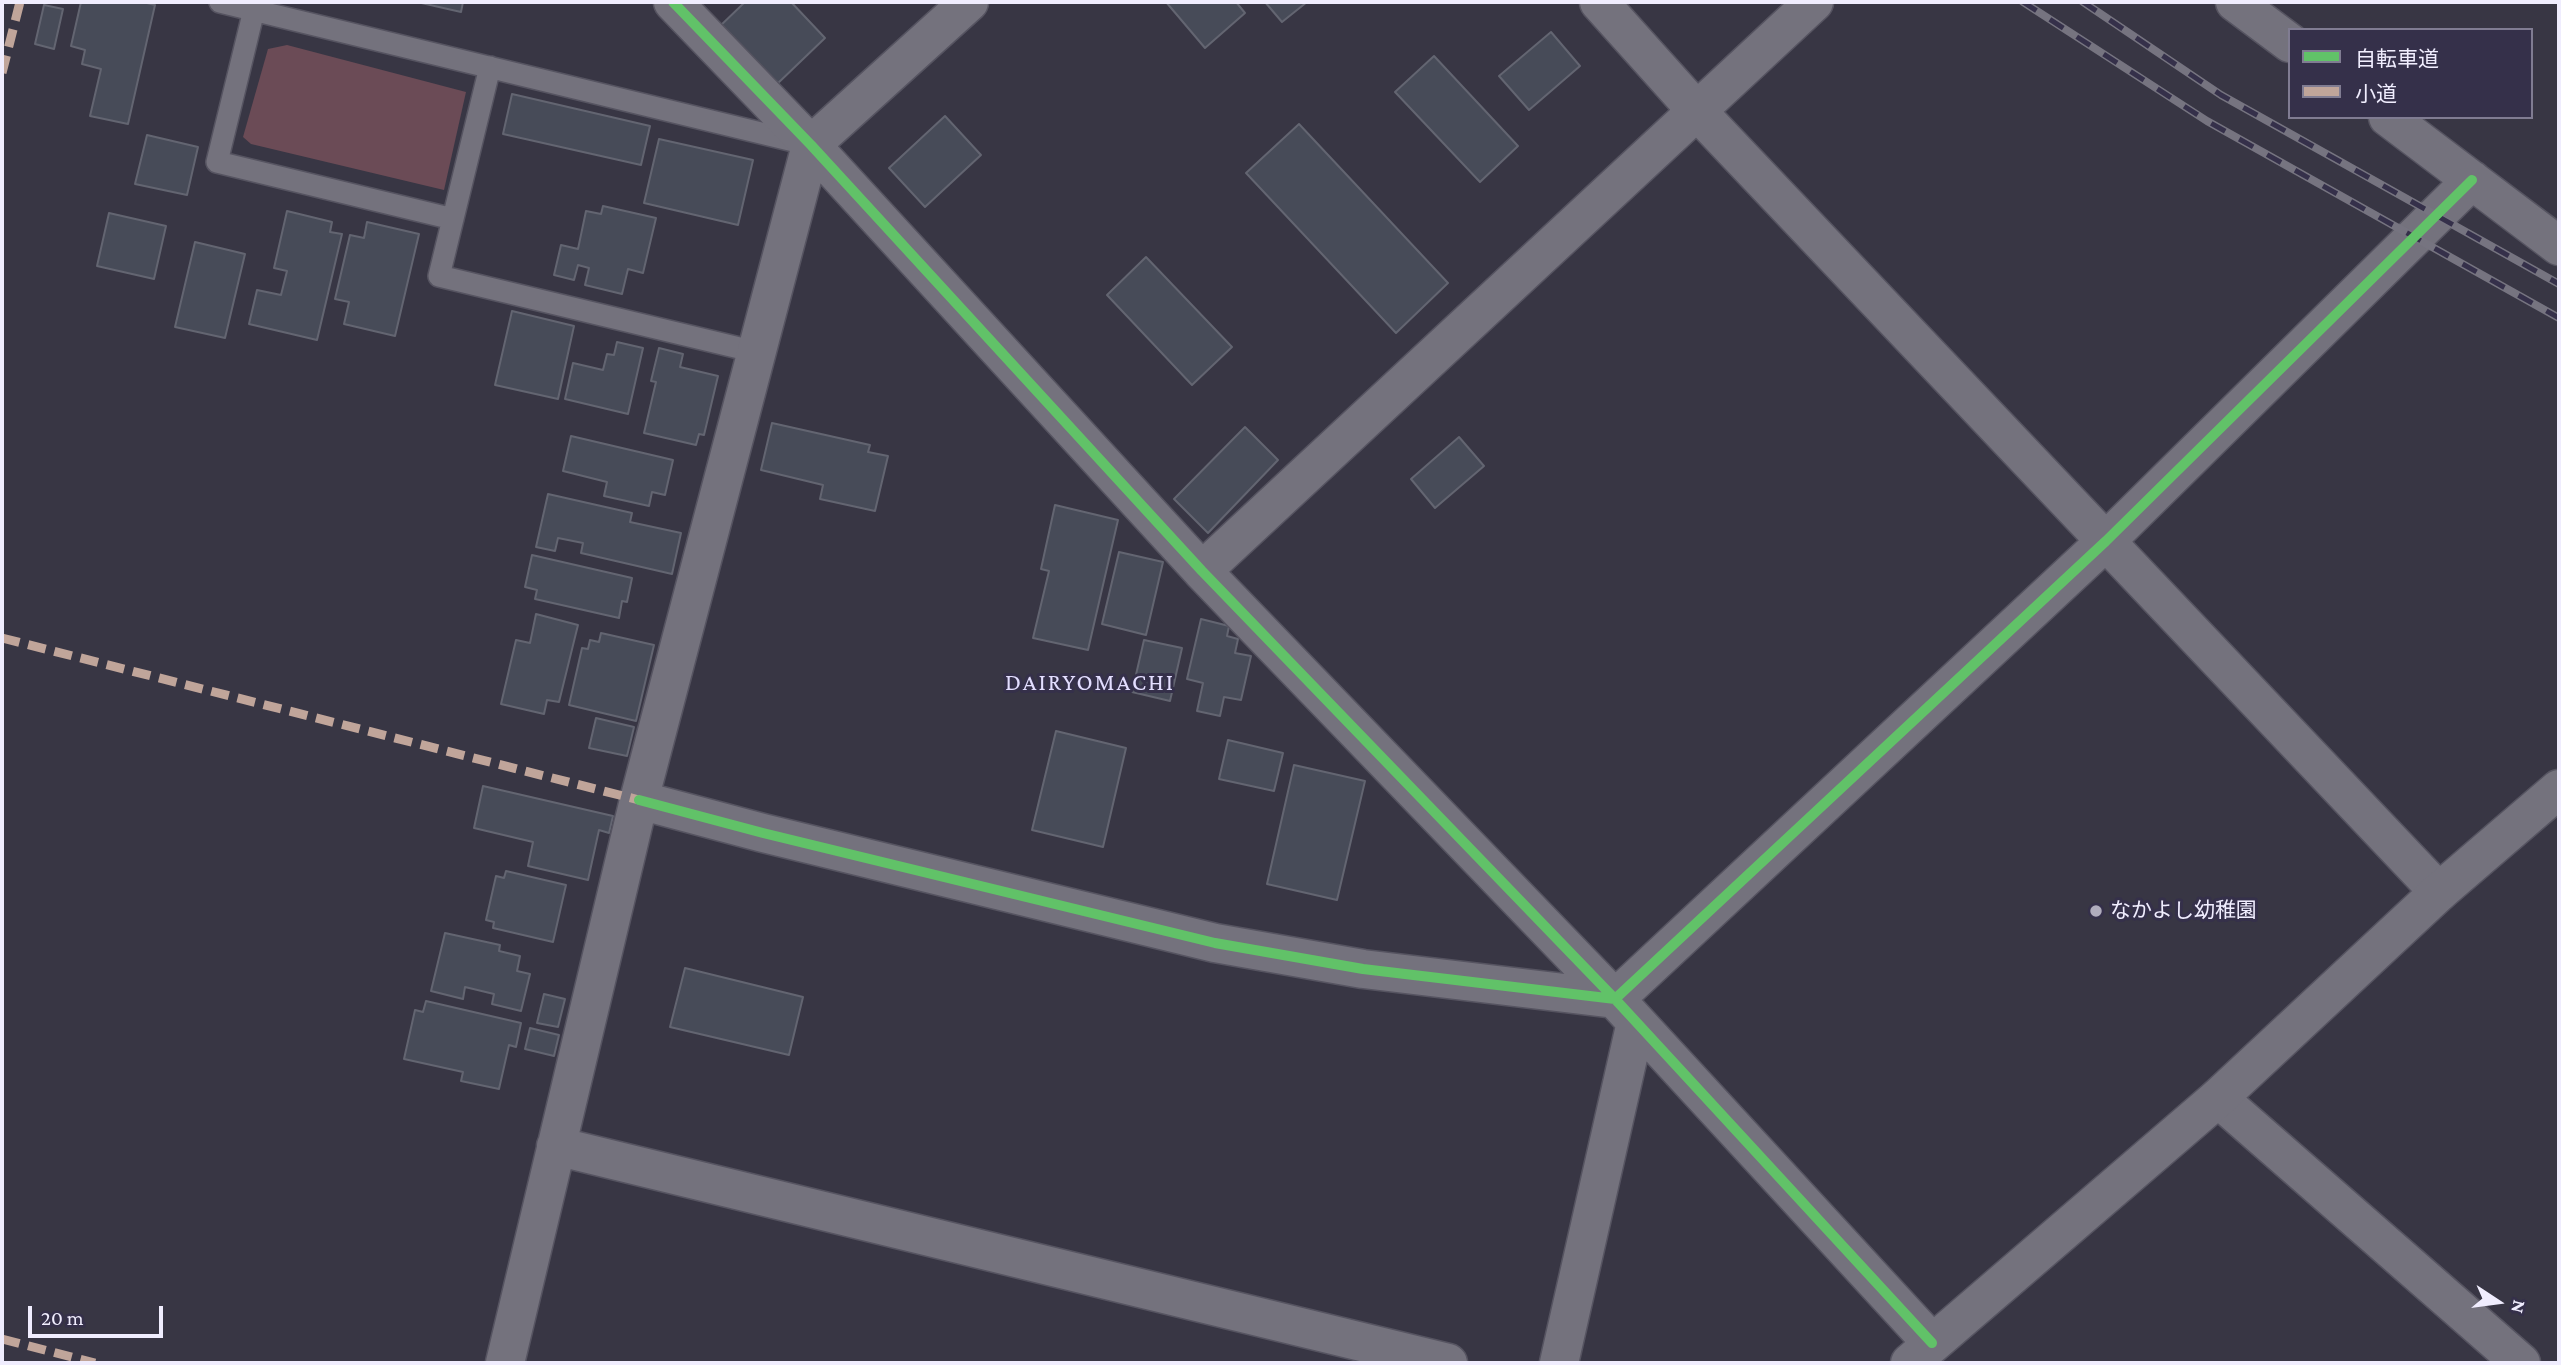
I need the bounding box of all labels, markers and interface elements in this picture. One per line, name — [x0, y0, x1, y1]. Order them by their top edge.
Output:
legend — [2288, 28, 2533, 119]
text: 自転車道 — [2355, 47, 2439, 71]
text: 小道 — [2355, 82, 2397, 106]
district label: DAIRYOMACHI — [1006, 669, 1174, 697]
place label: なかよし幼稚園 — [2110, 898, 2257, 924]
marker: なかよし幼稚園 — [2088, 903, 2104, 919]
north arrow — [2463, 1267, 2533, 1337]
scale bar — [32, 1292, 166, 1336]
text: N — [2507, 1298, 2531, 1316]
text: 20 m — [41, 1306, 84, 1330]

